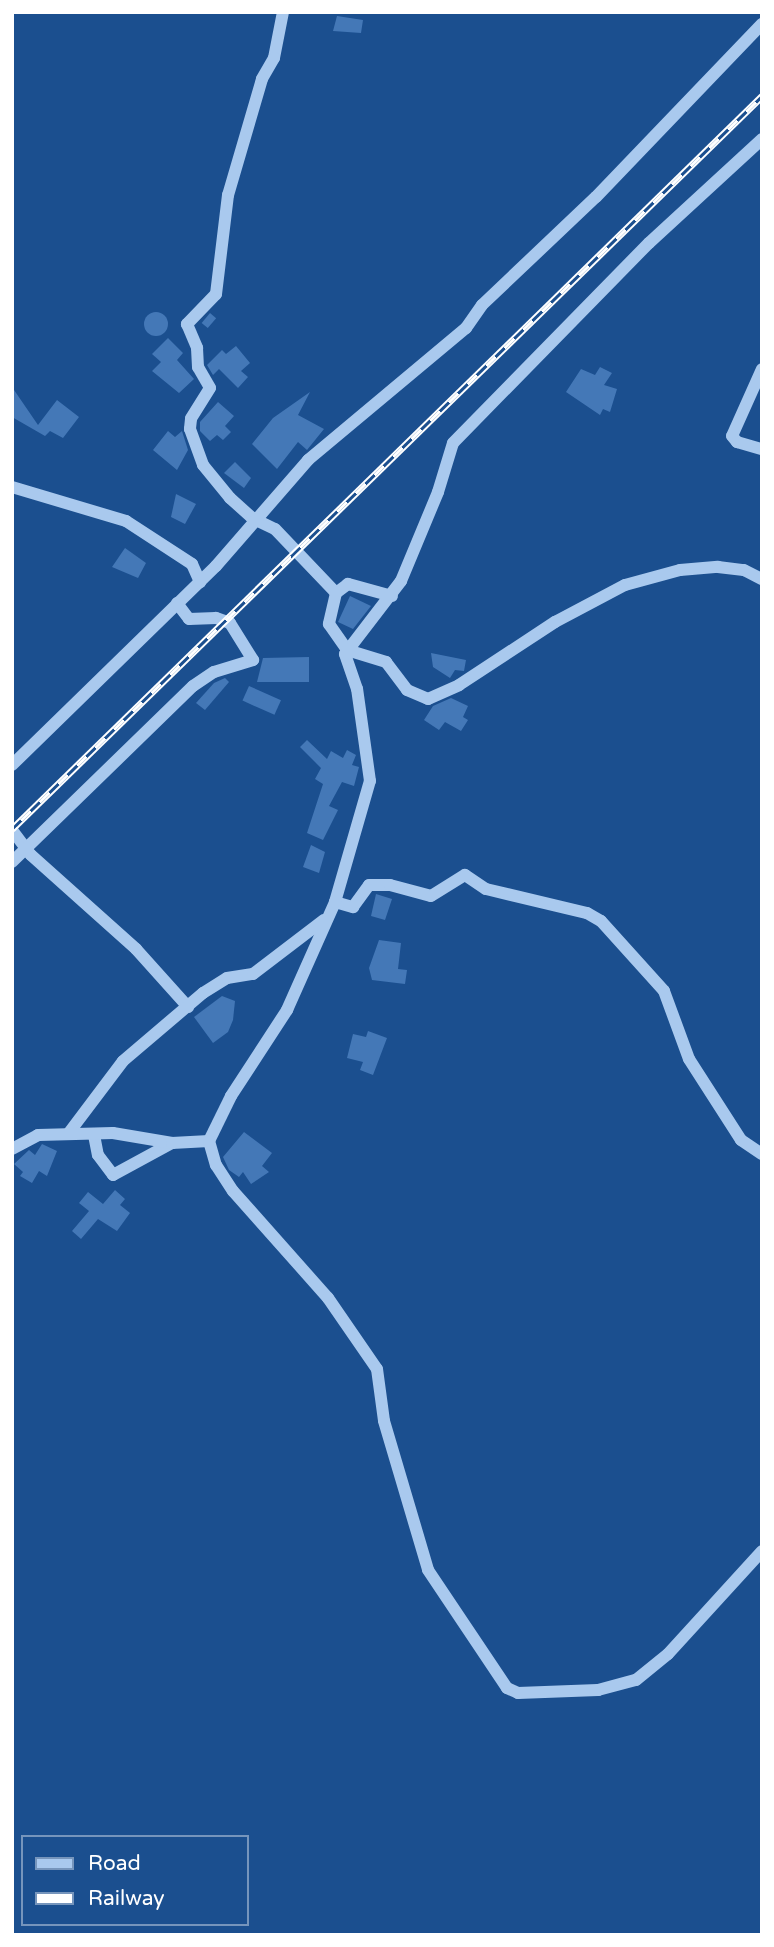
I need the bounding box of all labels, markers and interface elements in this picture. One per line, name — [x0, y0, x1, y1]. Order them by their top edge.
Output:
legend — [21, 1835, 248, 1926]
text: Road — [88, 1851, 141, 1876]
text: Railway — [88, 1886, 165, 1911]

